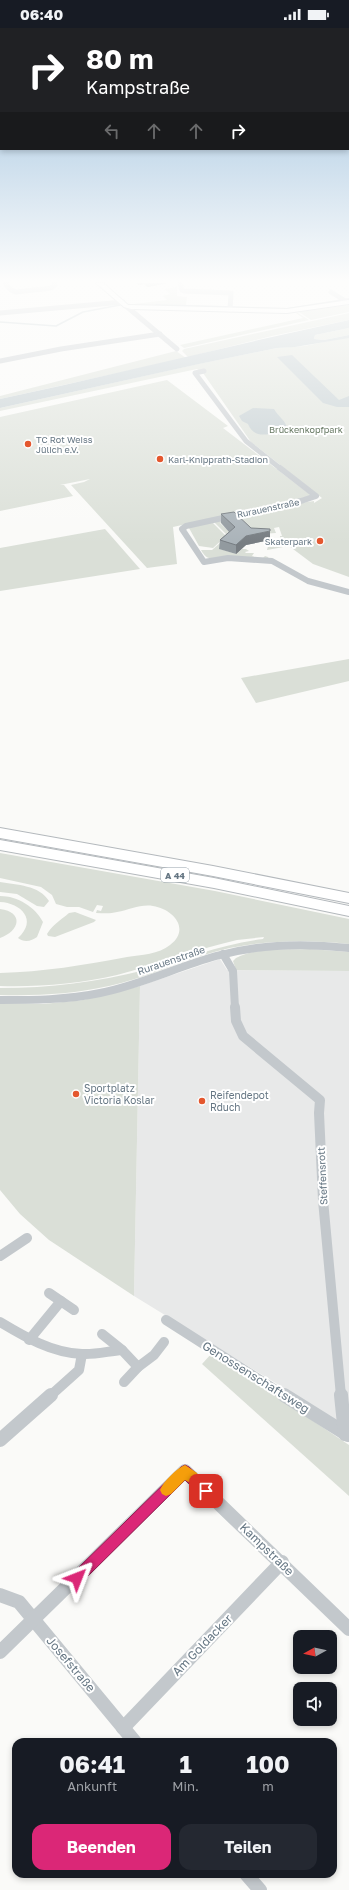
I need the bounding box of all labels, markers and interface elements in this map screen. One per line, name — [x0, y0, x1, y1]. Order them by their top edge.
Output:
text: 06:40 — [20, 5, 63, 23]
text: 80 m — [86, 42, 154, 75]
icon: right — [20, 44, 72, 96]
text: Kampstraße — [86, 76, 190, 98]
icon: left — [101, 120, 123, 142]
icon: ahead — [143, 120, 165, 142]
icon: ahead — [185, 120, 207, 142]
icon: right — [227, 120, 249, 142]
park label: Brückenkopfpark — [269, 424, 343, 435]
place label: TC Rot Weiss Jülich e.V. — [36, 434, 93, 455]
marker: TC Rot Weiss Jülich e.V. — [23, 439, 33, 449]
marker: Karl-Knipprath-Stadion — [155, 454, 165, 464]
place label: Karl-Knipprath-Stadion — [168, 454, 268, 465]
street label: Rurauenstraße — [236, 496, 300, 520]
place label: Skaterpark — [265, 536, 312, 547]
marker: Skaterpark — [315, 536, 325, 546]
road number: A 44 — [161, 868, 189, 882]
street label: Rurauenstraße — [136, 943, 206, 977]
place label: Sportplatz Victoria Koslar — [84, 1082, 154, 1106]
marker: Sportplatz Victoria Koslar — [71, 1089, 81, 1099]
place label: Reifendepot Rduch — [210, 1089, 269, 1113]
marker: Reifendepot Rduch — [197, 1096, 207, 1106]
street label: Steffensrott — [314, 1147, 330, 1205]
street label: Genossenschaftsweg — [200, 1338, 312, 1416]
pin — [189, 1474, 223, 1508]
icon: arrive — [195, 1480, 217, 1502]
street label: Kampstraße — [237, 1520, 297, 1579]
position arrow — [56, 1557, 98, 1599]
street label: Am Goldacker — [169, 1611, 235, 1679]
north arrow — [293, 1630, 337, 1674]
map controls — [293, 1630, 337, 1726]
street label: Josefstraße — [43, 1633, 99, 1695]
button: sound — [293, 1682, 337, 1726]
text: 06:41 — [59, 1749, 125, 1778]
text: 1 — [179, 1749, 192, 1778]
text: 100 — [246, 1749, 290, 1778]
text: Ankunft — [67, 1778, 117, 1794]
text: Min. — [172, 1778, 199, 1794]
text: m — [262, 1778, 274, 1794]
button: Beenden — [32, 1824, 171, 1870]
button: Teilen — [179, 1824, 317, 1870]

